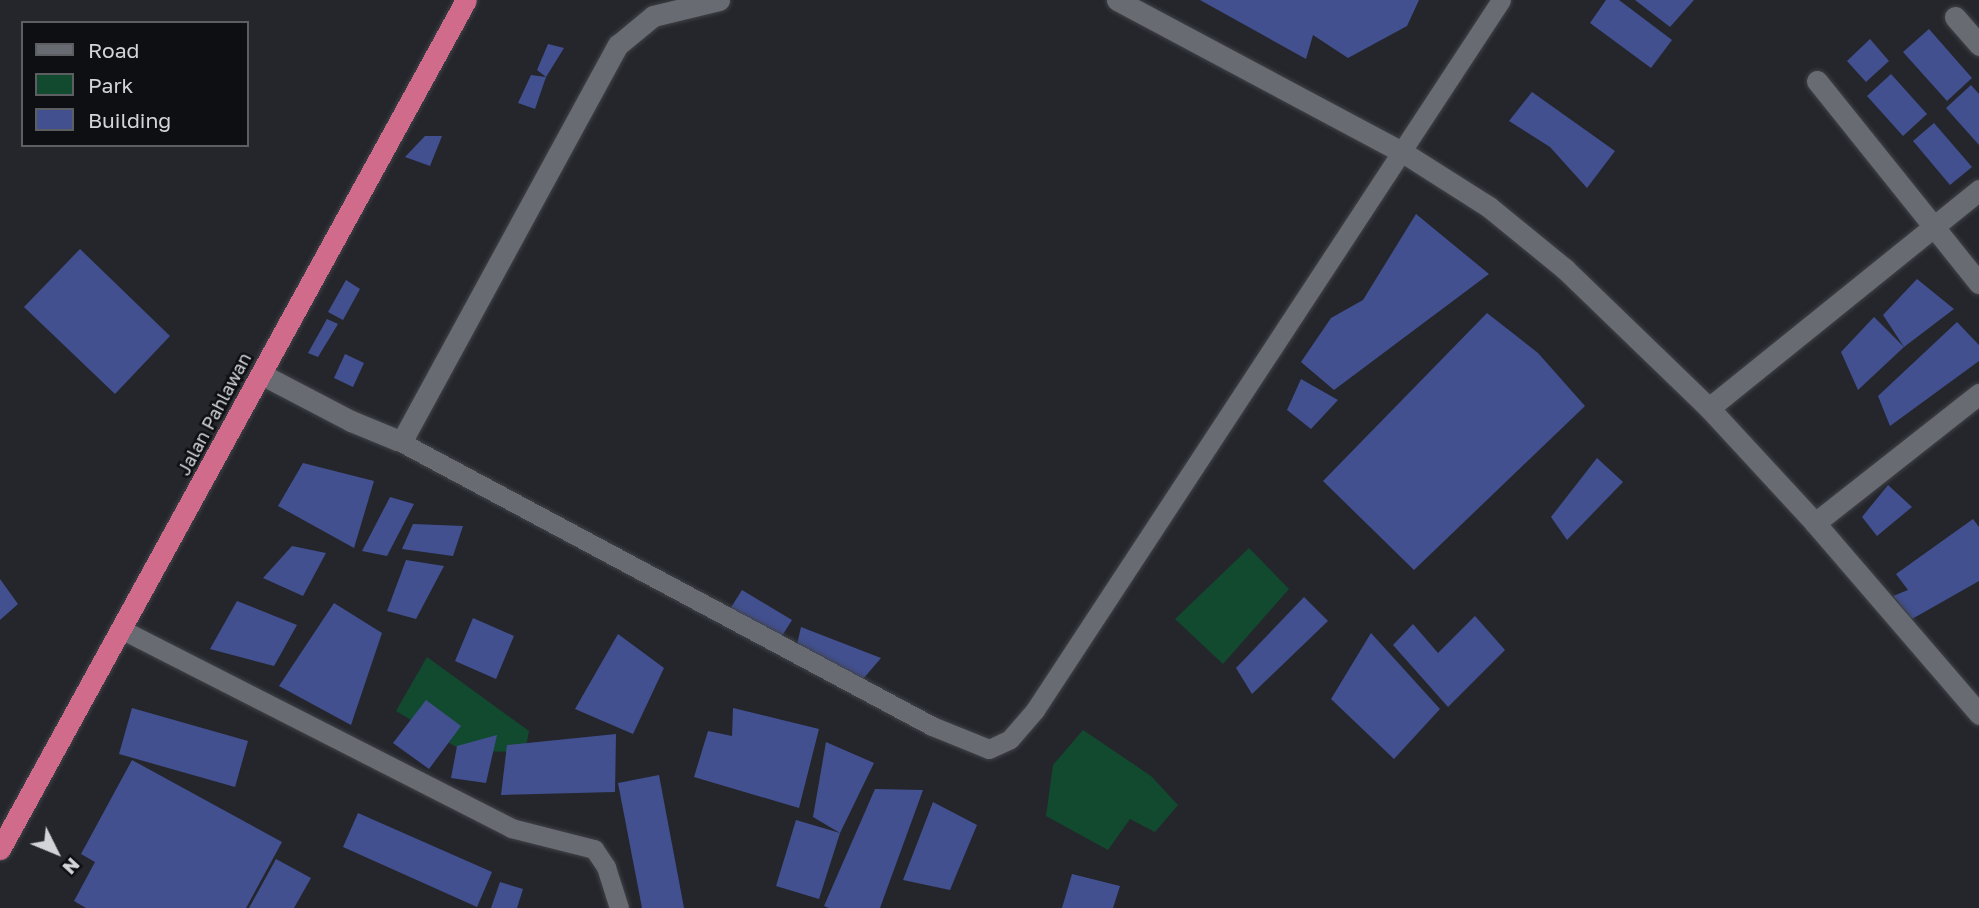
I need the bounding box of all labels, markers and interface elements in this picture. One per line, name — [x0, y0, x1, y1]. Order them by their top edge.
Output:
legend — [21, 21, 248, 147]
text: Road — [88, 37, 139, 63]
text: Park — [88, 72, 133, 98]
text: Building — [88, 107, 171, 133]
street label: Jalan Pahlawan — [173, 349, 255, 479]
north arrow — [21, 817, 91, 887]
text: N — [58, 854, 85, 880]

